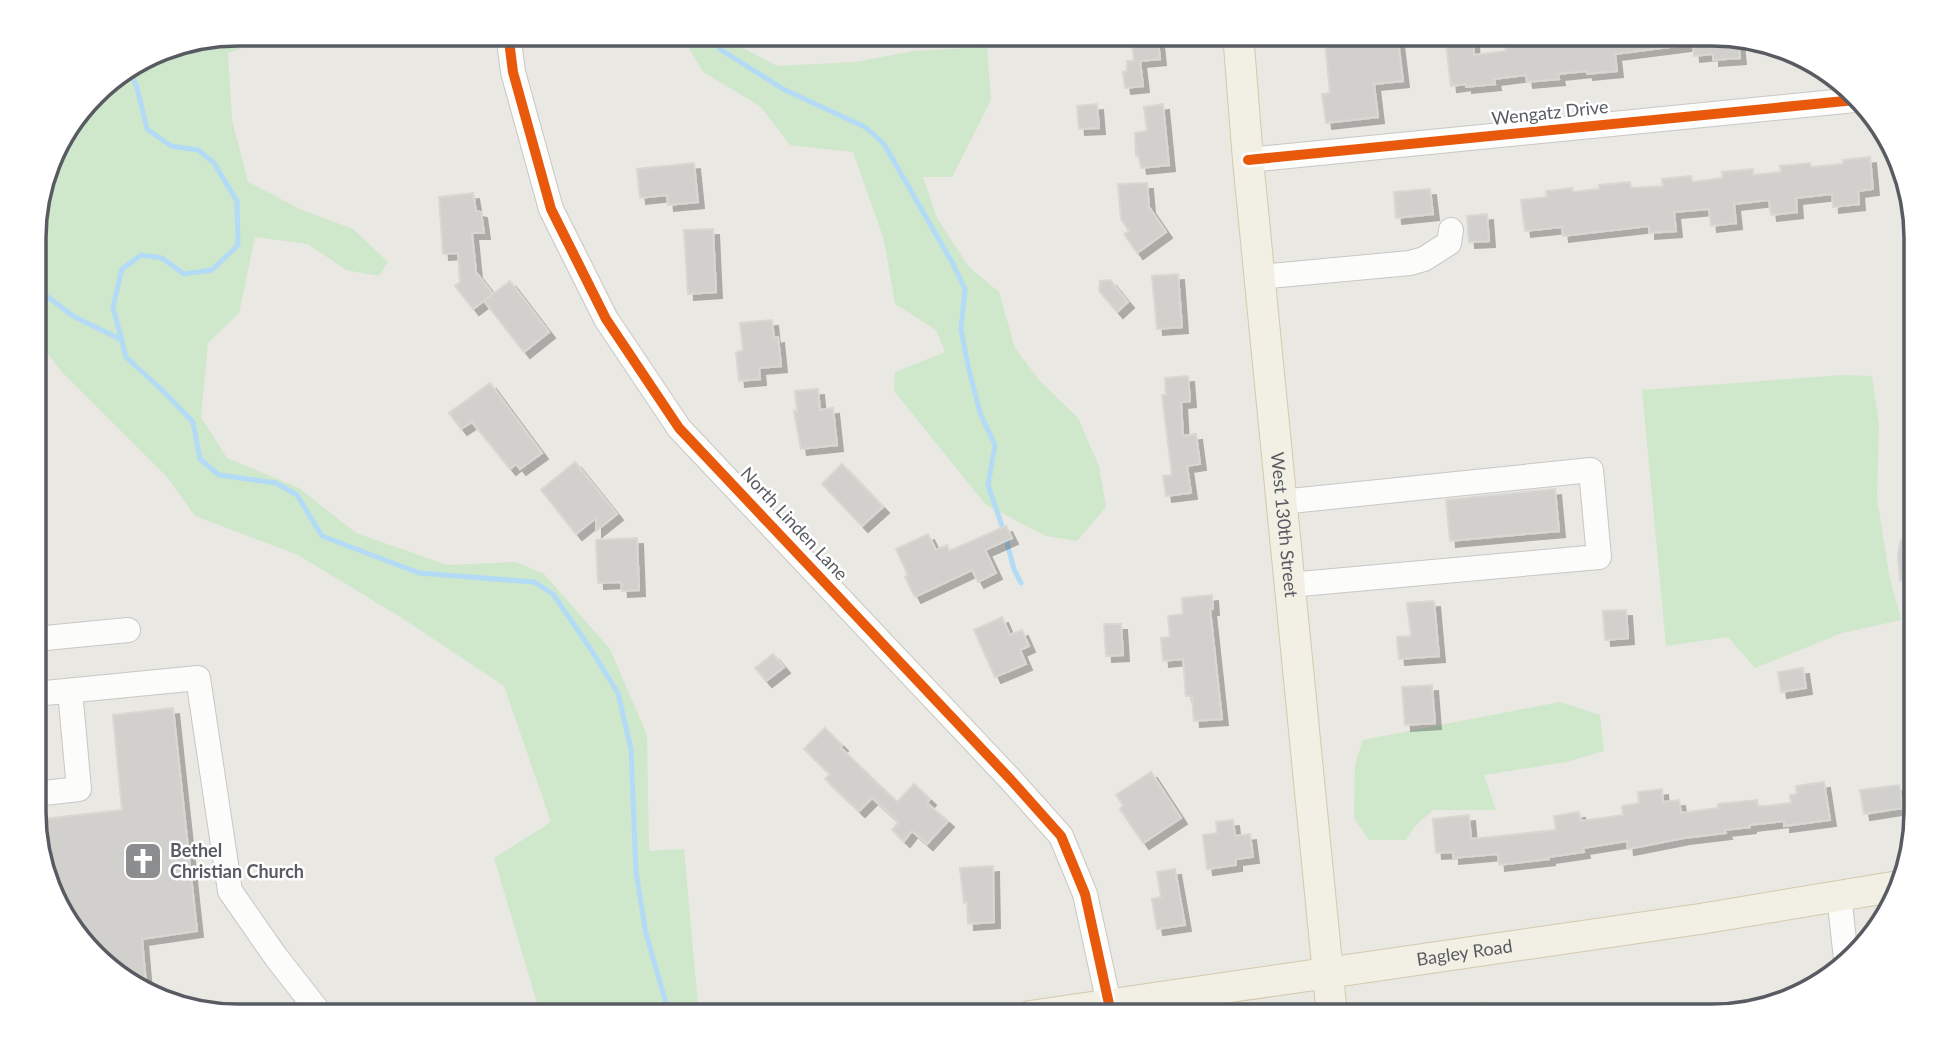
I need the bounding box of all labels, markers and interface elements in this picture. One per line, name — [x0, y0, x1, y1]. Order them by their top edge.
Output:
street label: Wengatz Drive — [1490, 95, 1609, 129]
street label: West 130th Street — [1267, 451, 1303, 599]
street label: North Linden Lane — [737, 462, 853, 585]
place label: Bethel Christian Church — [170, 839, 304, 882]
church icon: Bethel Christian Church — [122, 840, 164, 882]
street label: Bagley Road — [1415, 934, 1514, 970]

